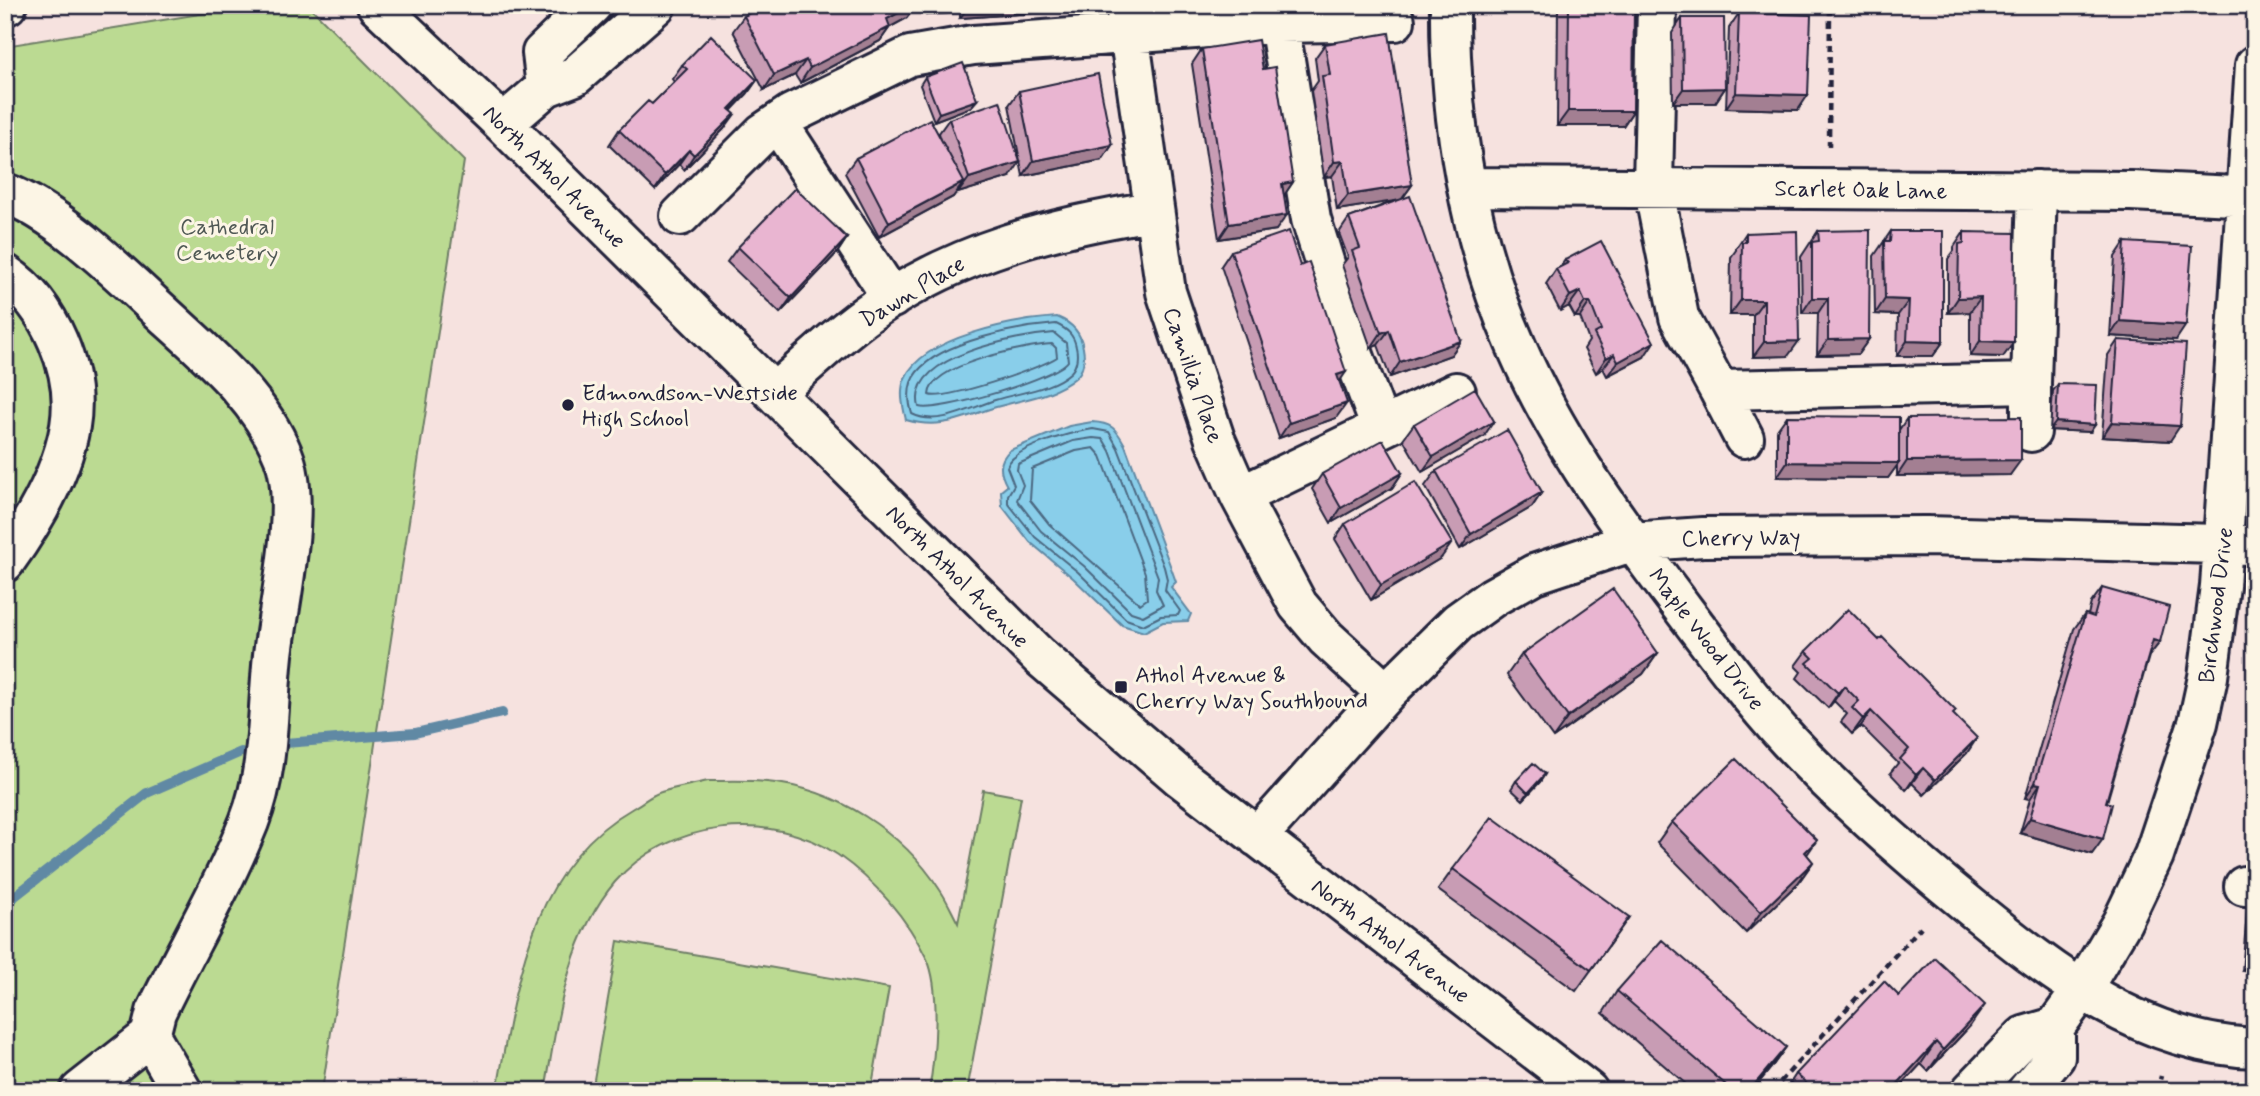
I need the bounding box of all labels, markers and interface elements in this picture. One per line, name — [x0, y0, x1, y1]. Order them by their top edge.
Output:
street label: North Athol Avenue — [475, 99, 632, 256]
street label: Scarlet Oak Lane — [1774, 174, 1948, 208]
park label: Cathedral Cemetery — [176, 213, 278, 269]
street label: Dawn Place — [855, 250, 971, 336]
street label: Camillia Place — [1155, 304, 1229, 448]
place label: Edmondson-Westside High School — [582, 379, 798, 437]
marker: Edmondson-Westside High School — [560, 397, 576, 413]
street label: North Athol Avenue — [878, 499, 1035, 656]
street label: Cherry Way — [1681, 523, 1801, 555]
street label: Birchwood Drive — [2193, 526, 2241, 685]
street label: Maple Wood Drive — [1640, 563, 1770, 718]
place label: Athol Avenue & Cherry Way Southbound — [1135, 661, 1368, 717]
marker: Athol Avenue & Cherry Way Southbound — [1113, 679, 1129, 695]
street label: North Athol Avenue — [1304, 872, 1475, 1011]

